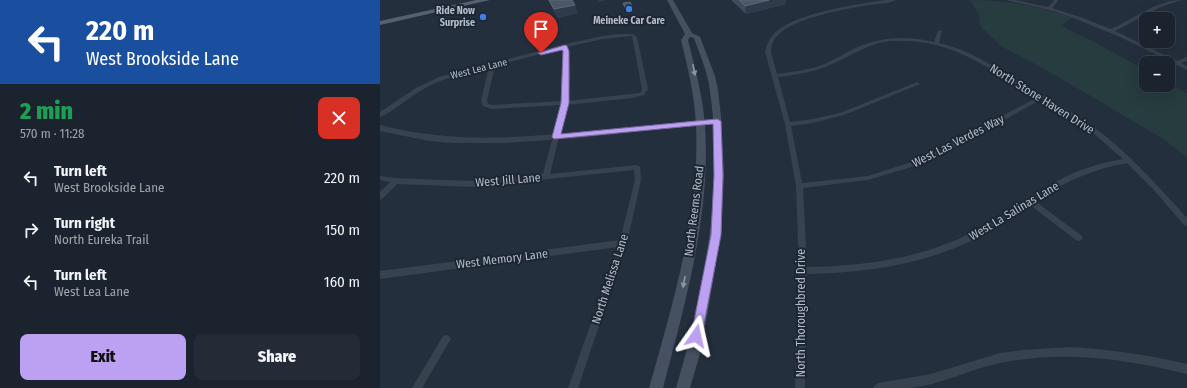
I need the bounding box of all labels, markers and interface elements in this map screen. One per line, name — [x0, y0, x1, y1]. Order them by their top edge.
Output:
marker: Meineke Car Care — [624, 4, 634, 14]
place label: Ride Now Surprise — [436, 5, 475, 29]
marker: Ride Now Surprise — [478, 12, 488, 22]
pin — [524, 12, 558, 53]
map controls — [1139, 12, 1175, 92]
button: + — [1139, 12, 1175, 48]
text: 220 m — [86, 14, 154, 47]
place label: Meineke Car Care — [593, 15, 665, 27]
icon: left — [20, 16, 72, 68]
icon: arrive — [530, 18, 552, 40]
text: West Brookside Lane — [86, 48, 239, 70]
street label: West Lea Lane — [449, 56, 509, 82]
button: − — [1139, 56, 1175, 92]
street label: North Stone Haven Drive — [987, 61, 1097, 137]
one-way arrow — [691, 64, 697, 76]
text: 2 min — [20, 97, 73, 125]
button: close — [318, 97, 360, 139]
street label: West Las Verdes Way — [910, 111, 1007, 170]
text: 570 m · 11:28 — [20, 126, 84, 141]
text: Turn left — [54, 162, 107, 180]
street label: North Reems Road — [681, 165, 707, 257]
icon: left — [20, 167, 42, 189]
text: 220 m — [324, 169, 360, 187]
street label: West Jill Lane — [475, 170, 541, 190]
street label: West La Salinas Lane — [967, 179, 1061, 243]
text: West Brookside Lane — [54, 180, 164, 195]
text: Turn right — [54, 214, 115, 232]
icon: right — [20, 219, 42, 241]
text: 150 m — [324, 221, 360, 239]
text: North Eureka Trail — [54, 232, 149, 247]
street label: North Melissa Lane — [589, 232, 631, 326]
street label: West Memory Lane — [455, 246, 549, 272]
street label: North Thoroughbred Drive — [794, 249, 808, 377]
text: Turn left — [54, 266, 107, 284]
icon: left — [20, 271, 42, 293]
text: 160 m — [324, 273, 360, 291]
one-way arrow — [680, 276, 686, 288]
text: West Lea Lane — [54, 284, 129, 299]
position arrow — [675, 315, 717, 357]
button: Exit — [20, 334, 186, 380]
button: Share — [194, 334, 360, 380]

